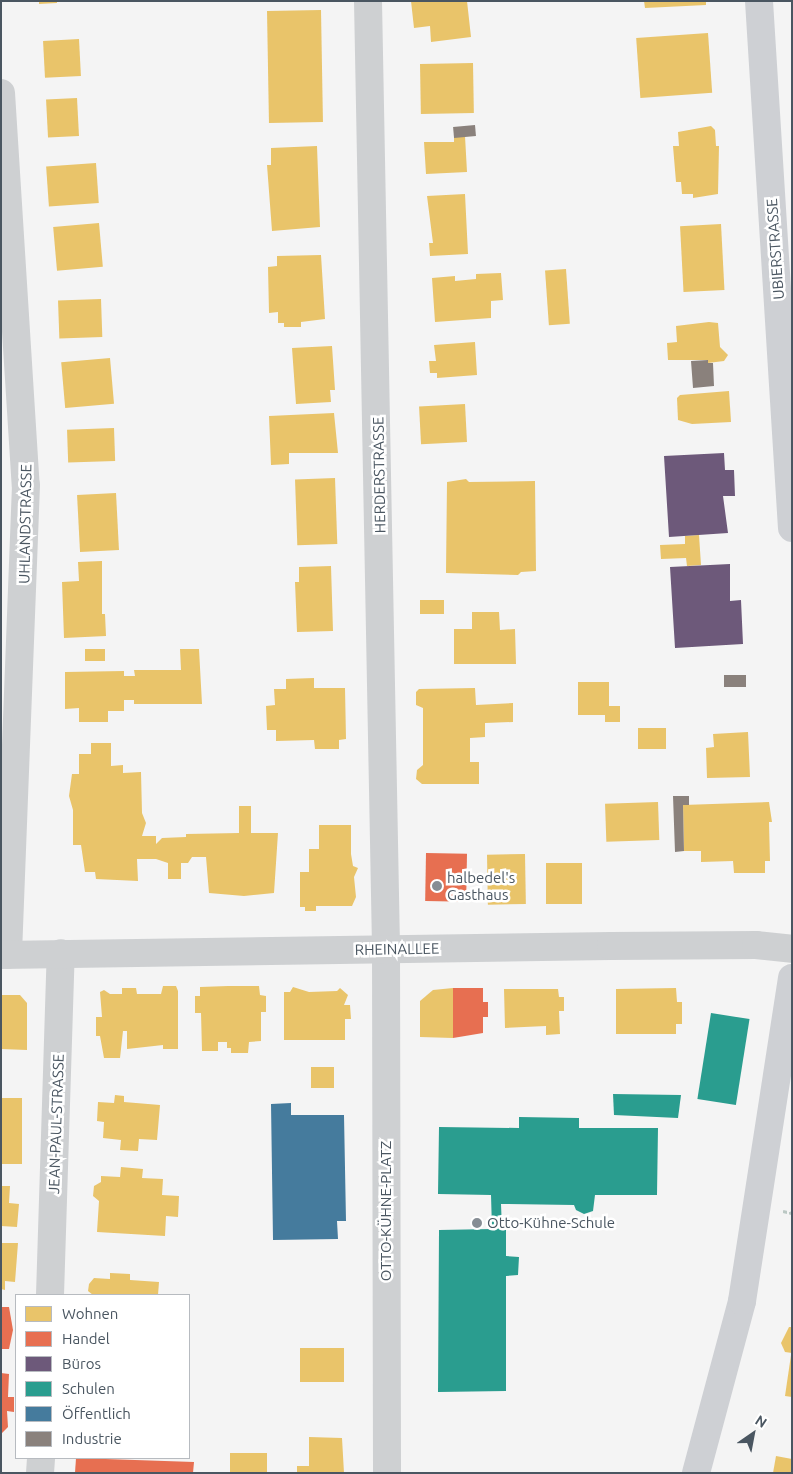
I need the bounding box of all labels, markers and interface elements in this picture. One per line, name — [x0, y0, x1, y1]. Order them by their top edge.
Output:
street label: UBIERSTRASSE — [762, 198, 788, 300]
street label: HERDERSTRASSE — [369, 417, 389, 533]
street label: UHLANDSTRASSE — [15, 464, 35, 584]
place label: halbedel's Gasthaus — [447, 868, 515, 903]
marker: halbedel's Gasthaus — [431, 880, 443, 892]
street label: RHEINALLEE — [355, 939, 439, 959]
street label: JEAN-PAUL-STRASSE — [45, 1054, 67, 1194]
street label: OTTO-KÜHNE-PLATZ — [377, 1141, 395, 1281]
place label: Otto-Kühne-Schule — [487, 1214, 615, 1232]
marker: Otto-Kühne-Schule — [471, 1217, 483, 1229]
legend — [15, 1294, 190, 1459]
text: Wohnen — [62, 1305, 118, 1322]
text: Handel — [62, 1330, 110, 1347]
text: Büros — [62, 1355, 101, 1372]
text: Schulen — [62, 1380, 115, 1397]
text: Öffentlich — [62, 1405, 131, 1422]
north arrow — [728, 1409, 778, 1459]
text: N — [752, 1412, 770, 1431]
text: Industrie — [62, 1430, 122, 1447]

